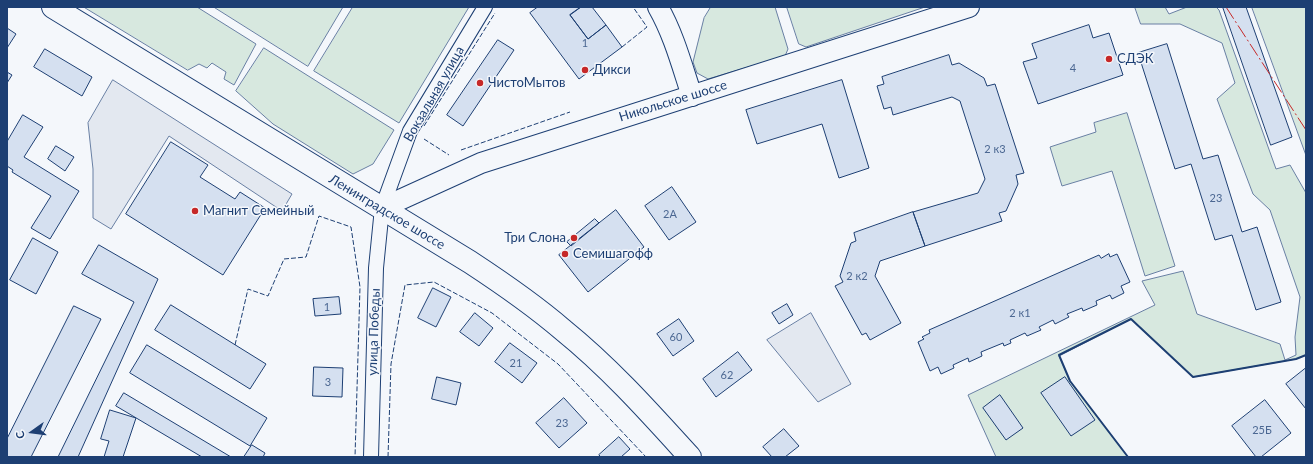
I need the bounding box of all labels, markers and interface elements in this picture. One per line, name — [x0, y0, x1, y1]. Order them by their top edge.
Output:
house number: 1 — [582, 36, 588, 50]
street label: Вокзальная улица — [400, 44, 468, 144]
place label: СДЭК — [1117, 51, 1153, 67]
marker: СДЭК — [1104, 54, 1114, 64]
house number: 4 — [1070, 61, 1076, 75]
place label: Дикси — [593, 62, 631, 78]
marker: Дикси — [580, 65, 590, 75]
place label: ЧистоМытов — [488, 75, 565, 91]
street label: Никольское шоссе — [617, 77, 729, 125]
marker: ЧистоМытов — [475, 78, 485, 88]
house number: 2 к3 — [984, 142, 1006, 156]
street label: Ленинградское шоссе — [326, 171, 448, 253]
house number: 23 — [1210, 191, 1222, 205]
place label: Магнит Семейный — [203, 203, 315, 219]
marker: Магнит Семейный — [190, 206, 200, 216]
house number: 2А — [663, 207, 677, 221]
place label: Три Слона — [504, 230, 566, 246]
marker: Три Слона — [569, 233, 579, 243]
place label: Семишагофф — [573, 246, 653, 262]
marker: Семишагофф — [560, 249, 570, 259]
house number: 2 к2 — [846, 269, 868, 283]
street label: улица Победы — [365, 288, 383, 376]
house number: 1 — [324, 300, 330, 314]
house number: 2 к1 — [1009, 306, 1031, 320]
house number: 60 — [670, 330, 682, 344]
house number: 21 — [510, 356, 522, 370]
house number: 62 — [721, 368, 733, 382]
house number: 3 — [325, 375, 331, 389]
north arrow — [12, 412, 52, 452]
house number: 23 — [556, 416, 568, 430]
house number: 25Б — [1252, 423, 1272, 437]
text: С — [13, 430, 27, 440]

